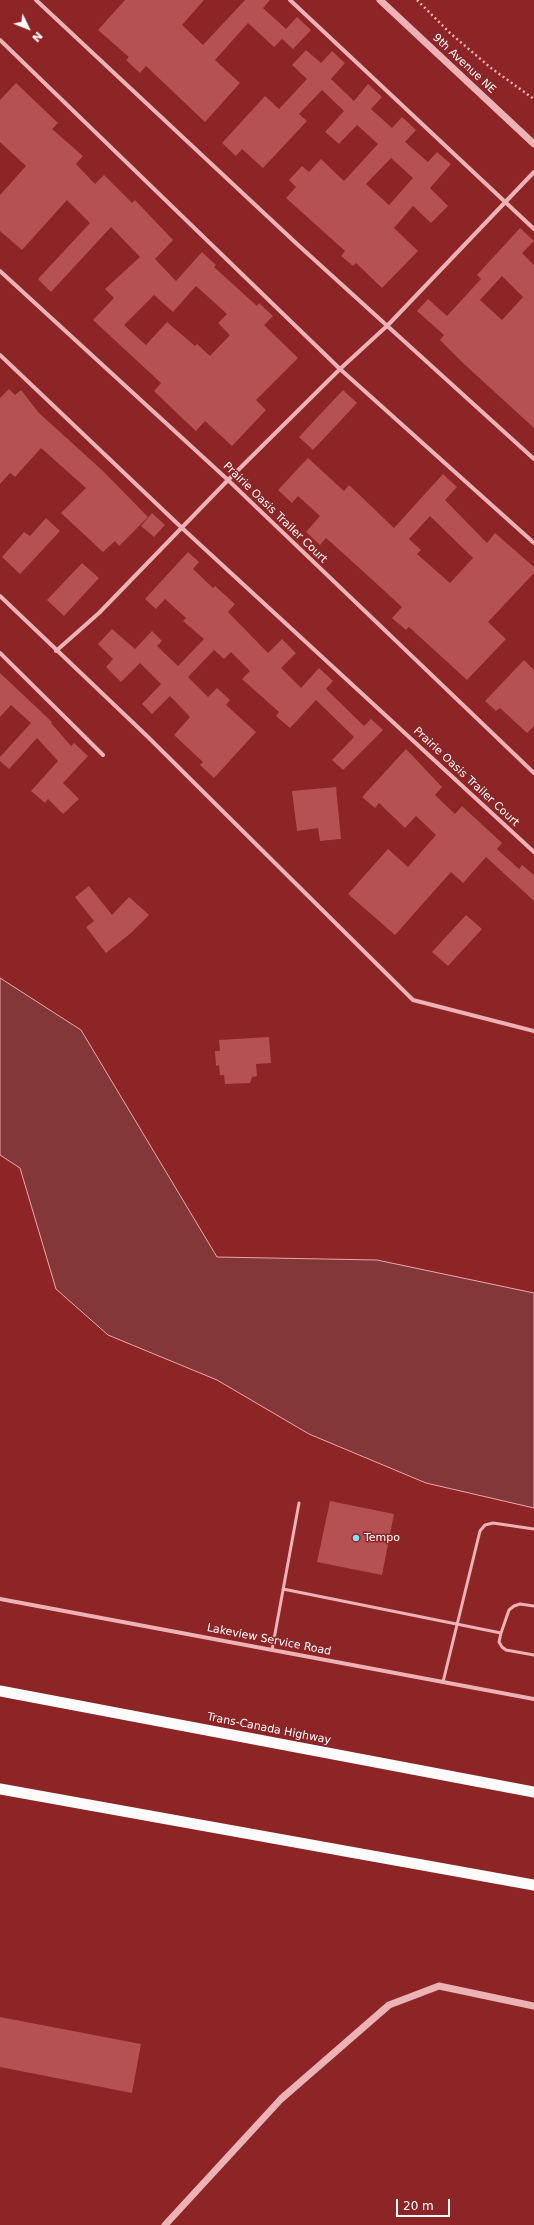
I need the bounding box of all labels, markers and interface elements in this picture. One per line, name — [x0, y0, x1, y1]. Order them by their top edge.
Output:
north arrow — [8, 8, 48, 48]
text: N — [29, 29, 45, 44]
street label: 9th Avenue NE — [430, 31, 498, 97]
street label: Prairie Oasis Trailer Court — [220, 460, 330, 566]
street label: Prairie Oasis Trailer Court — [410, 725, 522, 829]
place label: Tempo — [364, 1531, 400, 1545]
marker: Tempo — [351, 1533, 361, 1543]
street label: Lakeview Service Road — [206, 1621, 332, 1659]
street label: Trans-Canada Highway — [206, 1711, 332, 1747]
scale bar — [398, 2191, 452, 2217]
text: 20 m — [403, 2199, 434, 2213]

